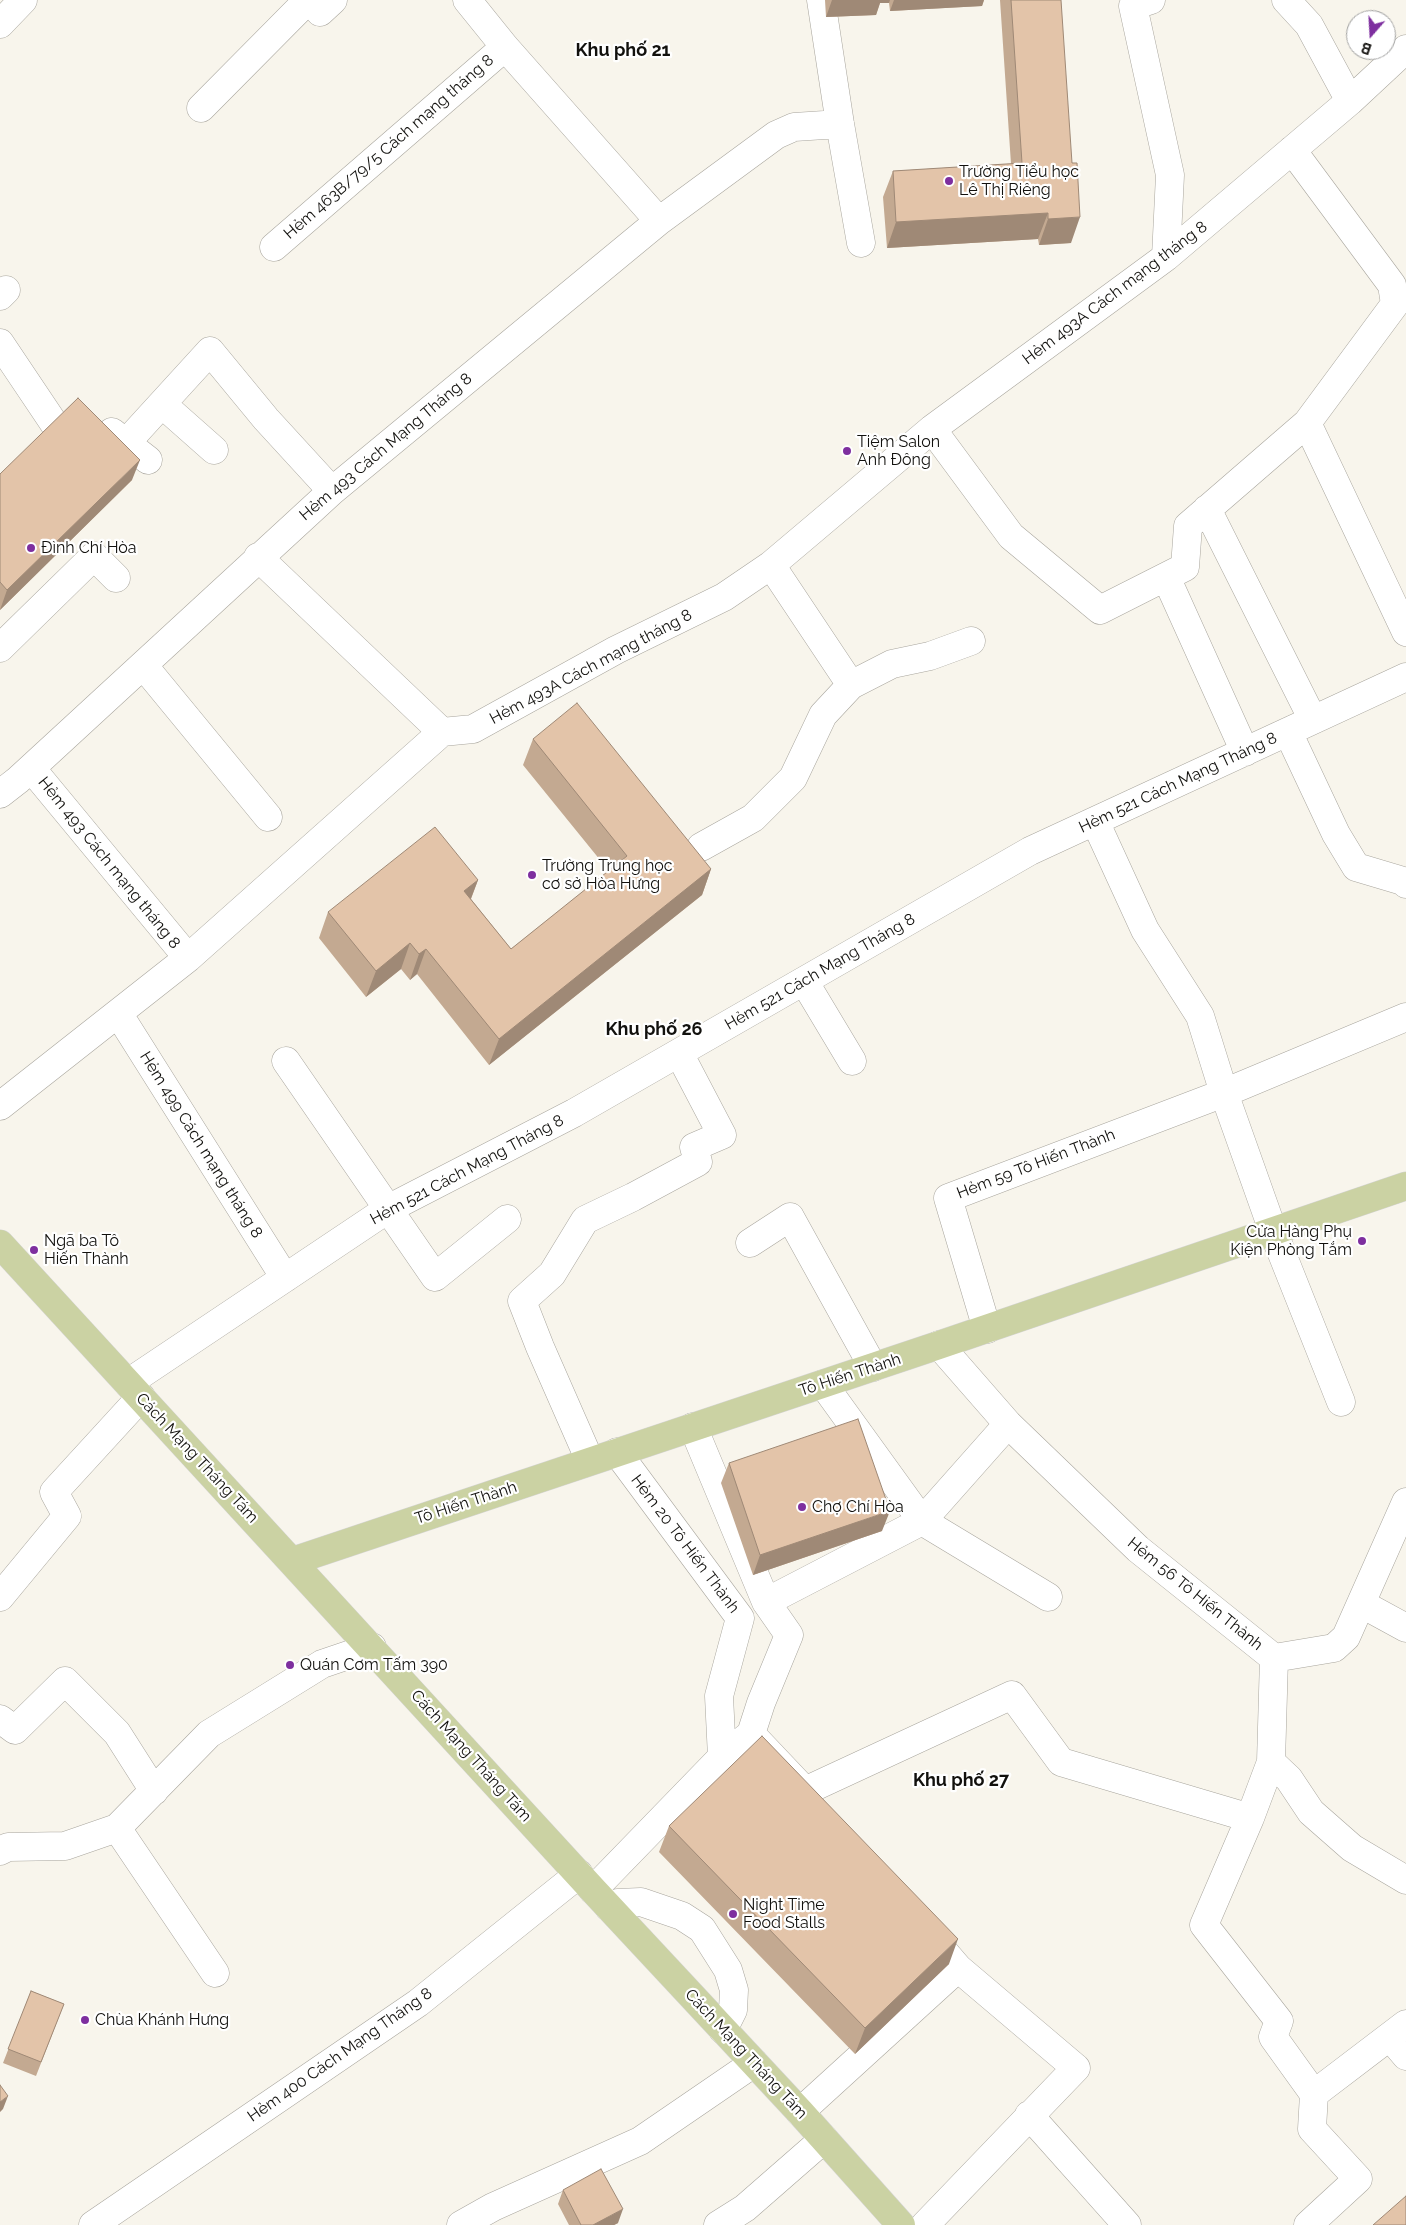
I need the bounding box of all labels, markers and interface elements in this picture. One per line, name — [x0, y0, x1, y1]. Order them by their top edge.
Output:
north arrow — [1346, 10, 1396, 60]
text: B — [1359, 39, 1374, 57]
district label: Khu phố 21 — [576, 40, 670, 62]
street label: Hẻm 463B/79/5 Cách mạng tháng 8 — [280, 51, 498, 243]
place label: Trường Tiểu học Lê Thị Riêng — [959, 162, 1079, 200]
marker: Trường Tiểu học Lê Thị Riêng — [943, 175, 955, 187]
street label: Hẻm 493A Cách mạng tháng 8 — [1019, 217, 1211, 369]
street label: Hẻm 493 Cách Mạng Tháng 8 — [296, 369, 476, 525]
place label: Tiệm Salon Anh Đông — [857, 432, 940, 470]
marker: Tiệm Salon Anh Đông — [841, 445, 853, 457]
place label: Đình Chí Hòa — [41, 538, 137, 558]
marker: Đình Chí Hòa — [25, 542, 37, 554]
street label: Hẻm 493A Cách mạng tháng 8 — [487, 605, 695, 729]
street label: Hẻm 521 Cách Mạng Tháng 8 — [1076, 729, 1280, 837]
street label: Hẻm 493 Cách mạng tháng 8 — [34, 773, 184, 953]
place label: Trường Trung học cơ sở Hòa Hưng — [542, 856, 673, 894]
marker: Trường Trung học cơ sở Hòa Hưng — [526, 869, 538, 881]
street label: Hẻm 521 Cách Mạng Tháng 8 — [721, 910, 919, 1034]
district label: Khu phố 26 — [606, 1019, 702, 1041]
street label: Hẻm 499 Cách mạng tháng 8 — [136, 1048, 266, 1242]
street label: Hẻm 521 Cách Mạng Tháng 8 — [367, 1111, 567, 1229]
street label: Hẻm 59 Tô Hiến Thành — [954, 1125, 1118, 1203]
place label: Cửa Hàng Phụ Kiện Phòng Tắm — [1230, 1222, 1352, 1260]
place label: Ngã ba Tô Hiến Thành — [44, 1231, 129, 1269]
marker: Cửa Hàng Phụ Kiện Phòng Tắm — [1356, 1235, 1368, 1247]
marker: Ngã ba Tô Hiến Thành — [28, 1244, 40, 1256]
street label: Tô Hiến Thành — [797, 1349, 903, 1401]
street label: Cách Mạng Tháng Tám — [132, 1389, 262, 1527]
street label: Hẻm 20 Tô Hiến Thành — [627, 1471, 743, 1617]
street label: Tô Hiến Thành — [413, 1477, 519, 1529]
place label: Chợ Chí Hòa — [812, 1497, 904, 1517]
marker: Chợ Chí Hòa — [796, 1501, 808, 1513]
street label: Hẻm 56 Tô Hiến Thành — [1123, 1533, 1267, 1655]
place label: Quán Cơm Tấm 390 — [300, 1655, 448, 1675]
marker: Quán Cơm Tấm 390 — [284, 1659, 296, 1671]
street label: Cách Mạng Tháng Tám — [407, 1686, 535, 1826]
district label: Khu phố 27 — [913, 1770, 1009, 1792]
place label: Night Time Food Stalls — [743, 1895, 825, 1933]
marker: Night Time Food Stalls — [727, 1908, 739, 1920]
street label: Hẻm 400 Cách Mạng Tháng 8 — [244, 1984, 436, 2126]
street label: Cách Mạng Tháng Tám — [681, 1985, 811, 2123]
place label: Chùa Khánh Hưng — [95, 2010, 229, 2030]
marker: Chùa Khánh Hưng — [79, 2014, 91, 2026]

